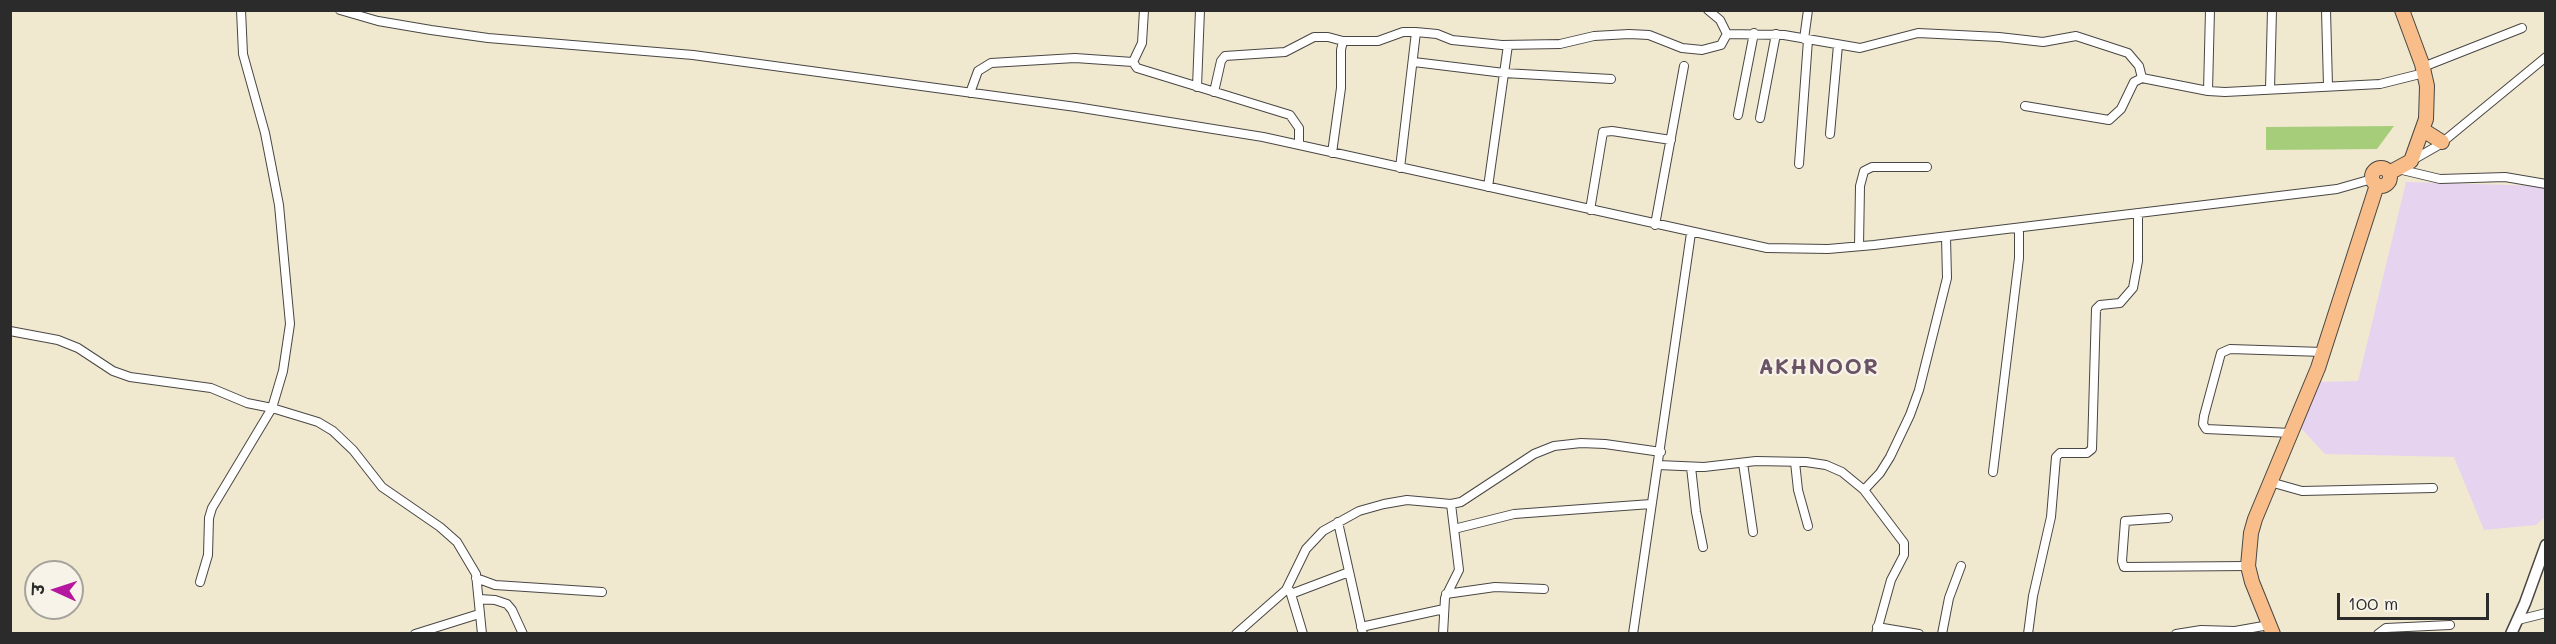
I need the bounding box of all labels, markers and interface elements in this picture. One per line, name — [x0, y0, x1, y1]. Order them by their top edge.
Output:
district label: AKHNOOR — [1759, 355, 1879, 381]
north arrow — [24, 560, 84, 620]
scale bar — [2340, 581, 2492, 619]
text: उ — [27, 583, 48, 595]
text: 100 m — [2348, 591, 2398, 615]

